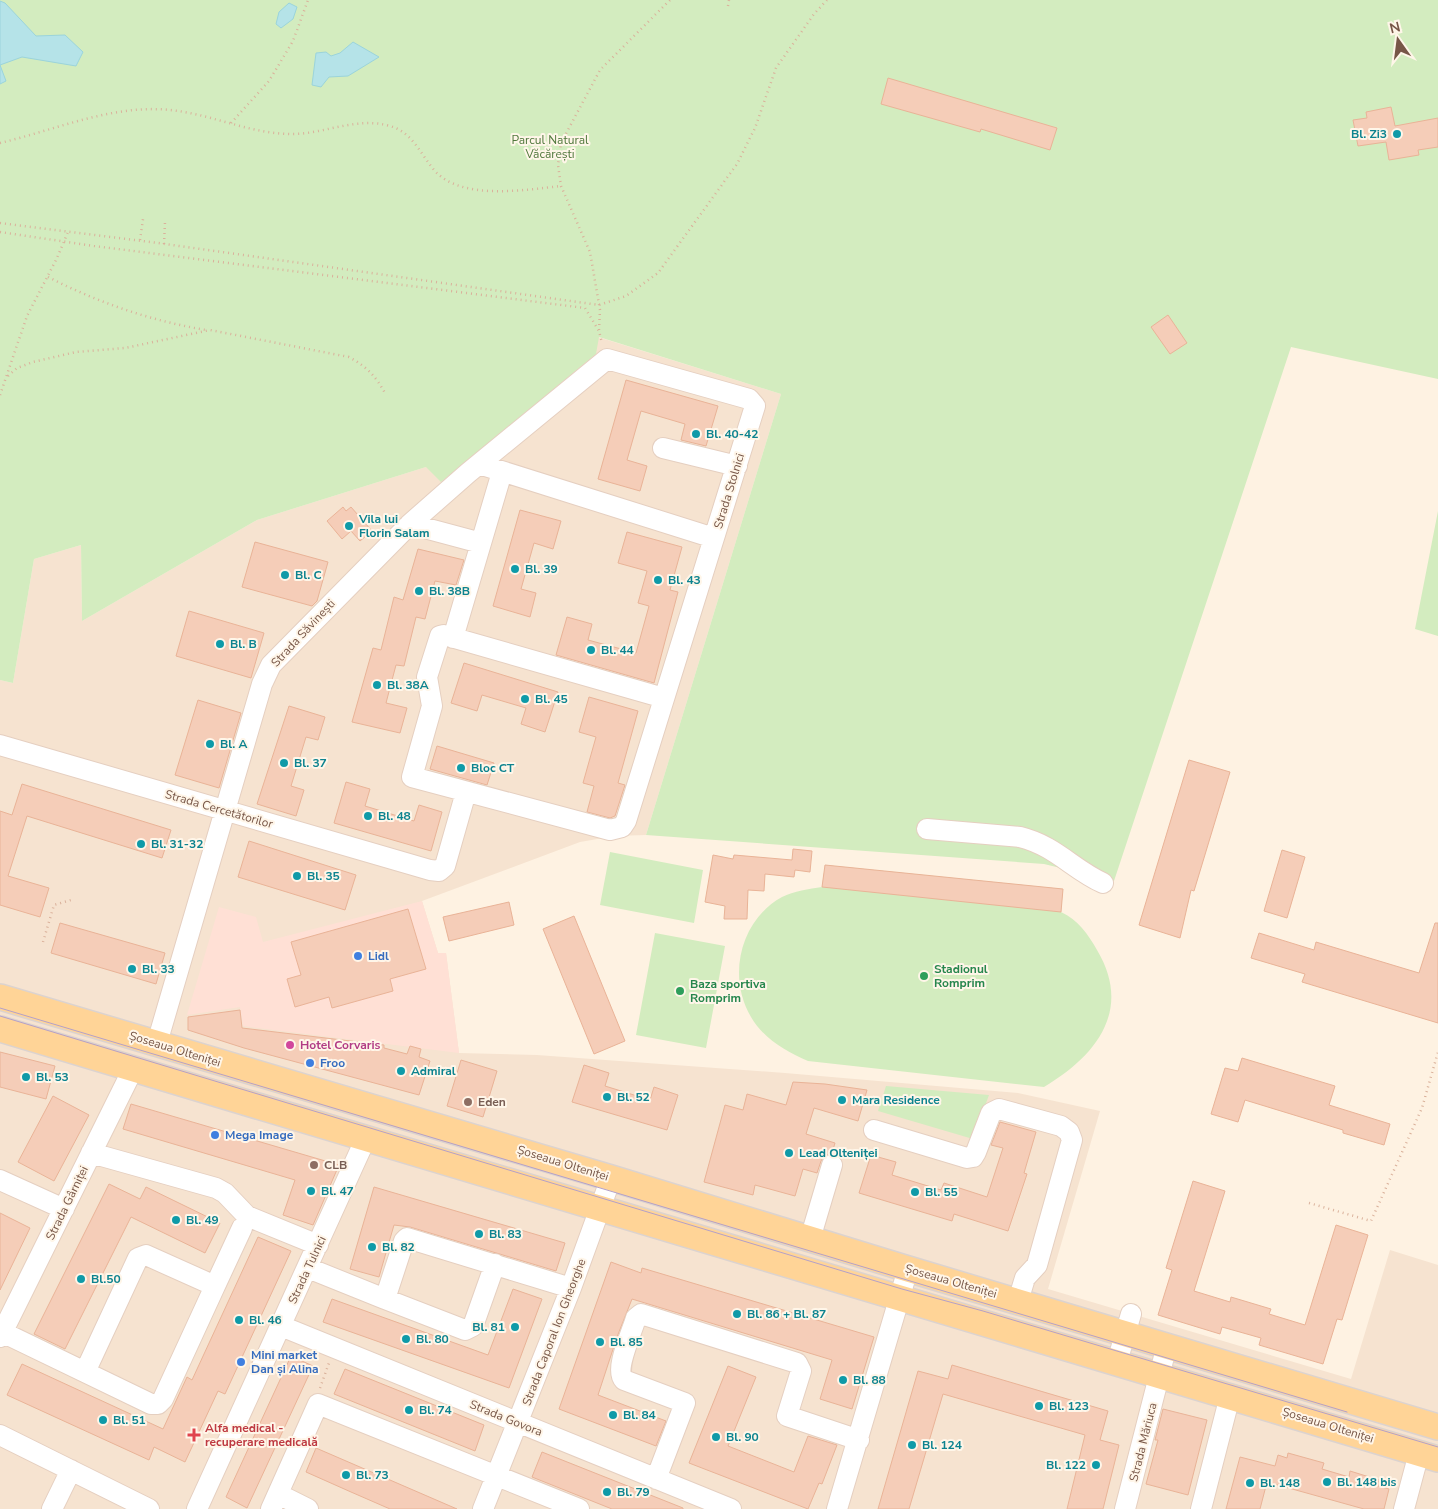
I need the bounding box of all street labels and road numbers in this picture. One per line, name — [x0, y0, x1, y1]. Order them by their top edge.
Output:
street label: Strada Stolnici — [710, 451, 748, 531]
street label: Strada Săvinești — [267, 596, 339, 670]
street label: Strada Cercetătorilor — [163, 786, 276, 832]
street label: Șoseaua Olteniței — [127, 1027, 223, 1071]
street label: Șoseaua Olteniței — [515, 1141, 611, 1185]
street label: Strada Gârniței — [42, 1163, 92, 1243]
street label: Strada Tulnici — [284, 1233, 330, 1307]
street label: Strada Caporal Ion Gheorghe — [519, 1256, 589, 1408]
street label: Șoseaua Olteniței — [903, 1260, 999, 1302]
street label: Strada Govora — [467, 1396, 545, 1440]
street label: Strada Măriuca — [1125, 1401, 1161, 1483]
street label: Șoseaua Olteniței — [1280, 1403, 1376, 1447]

